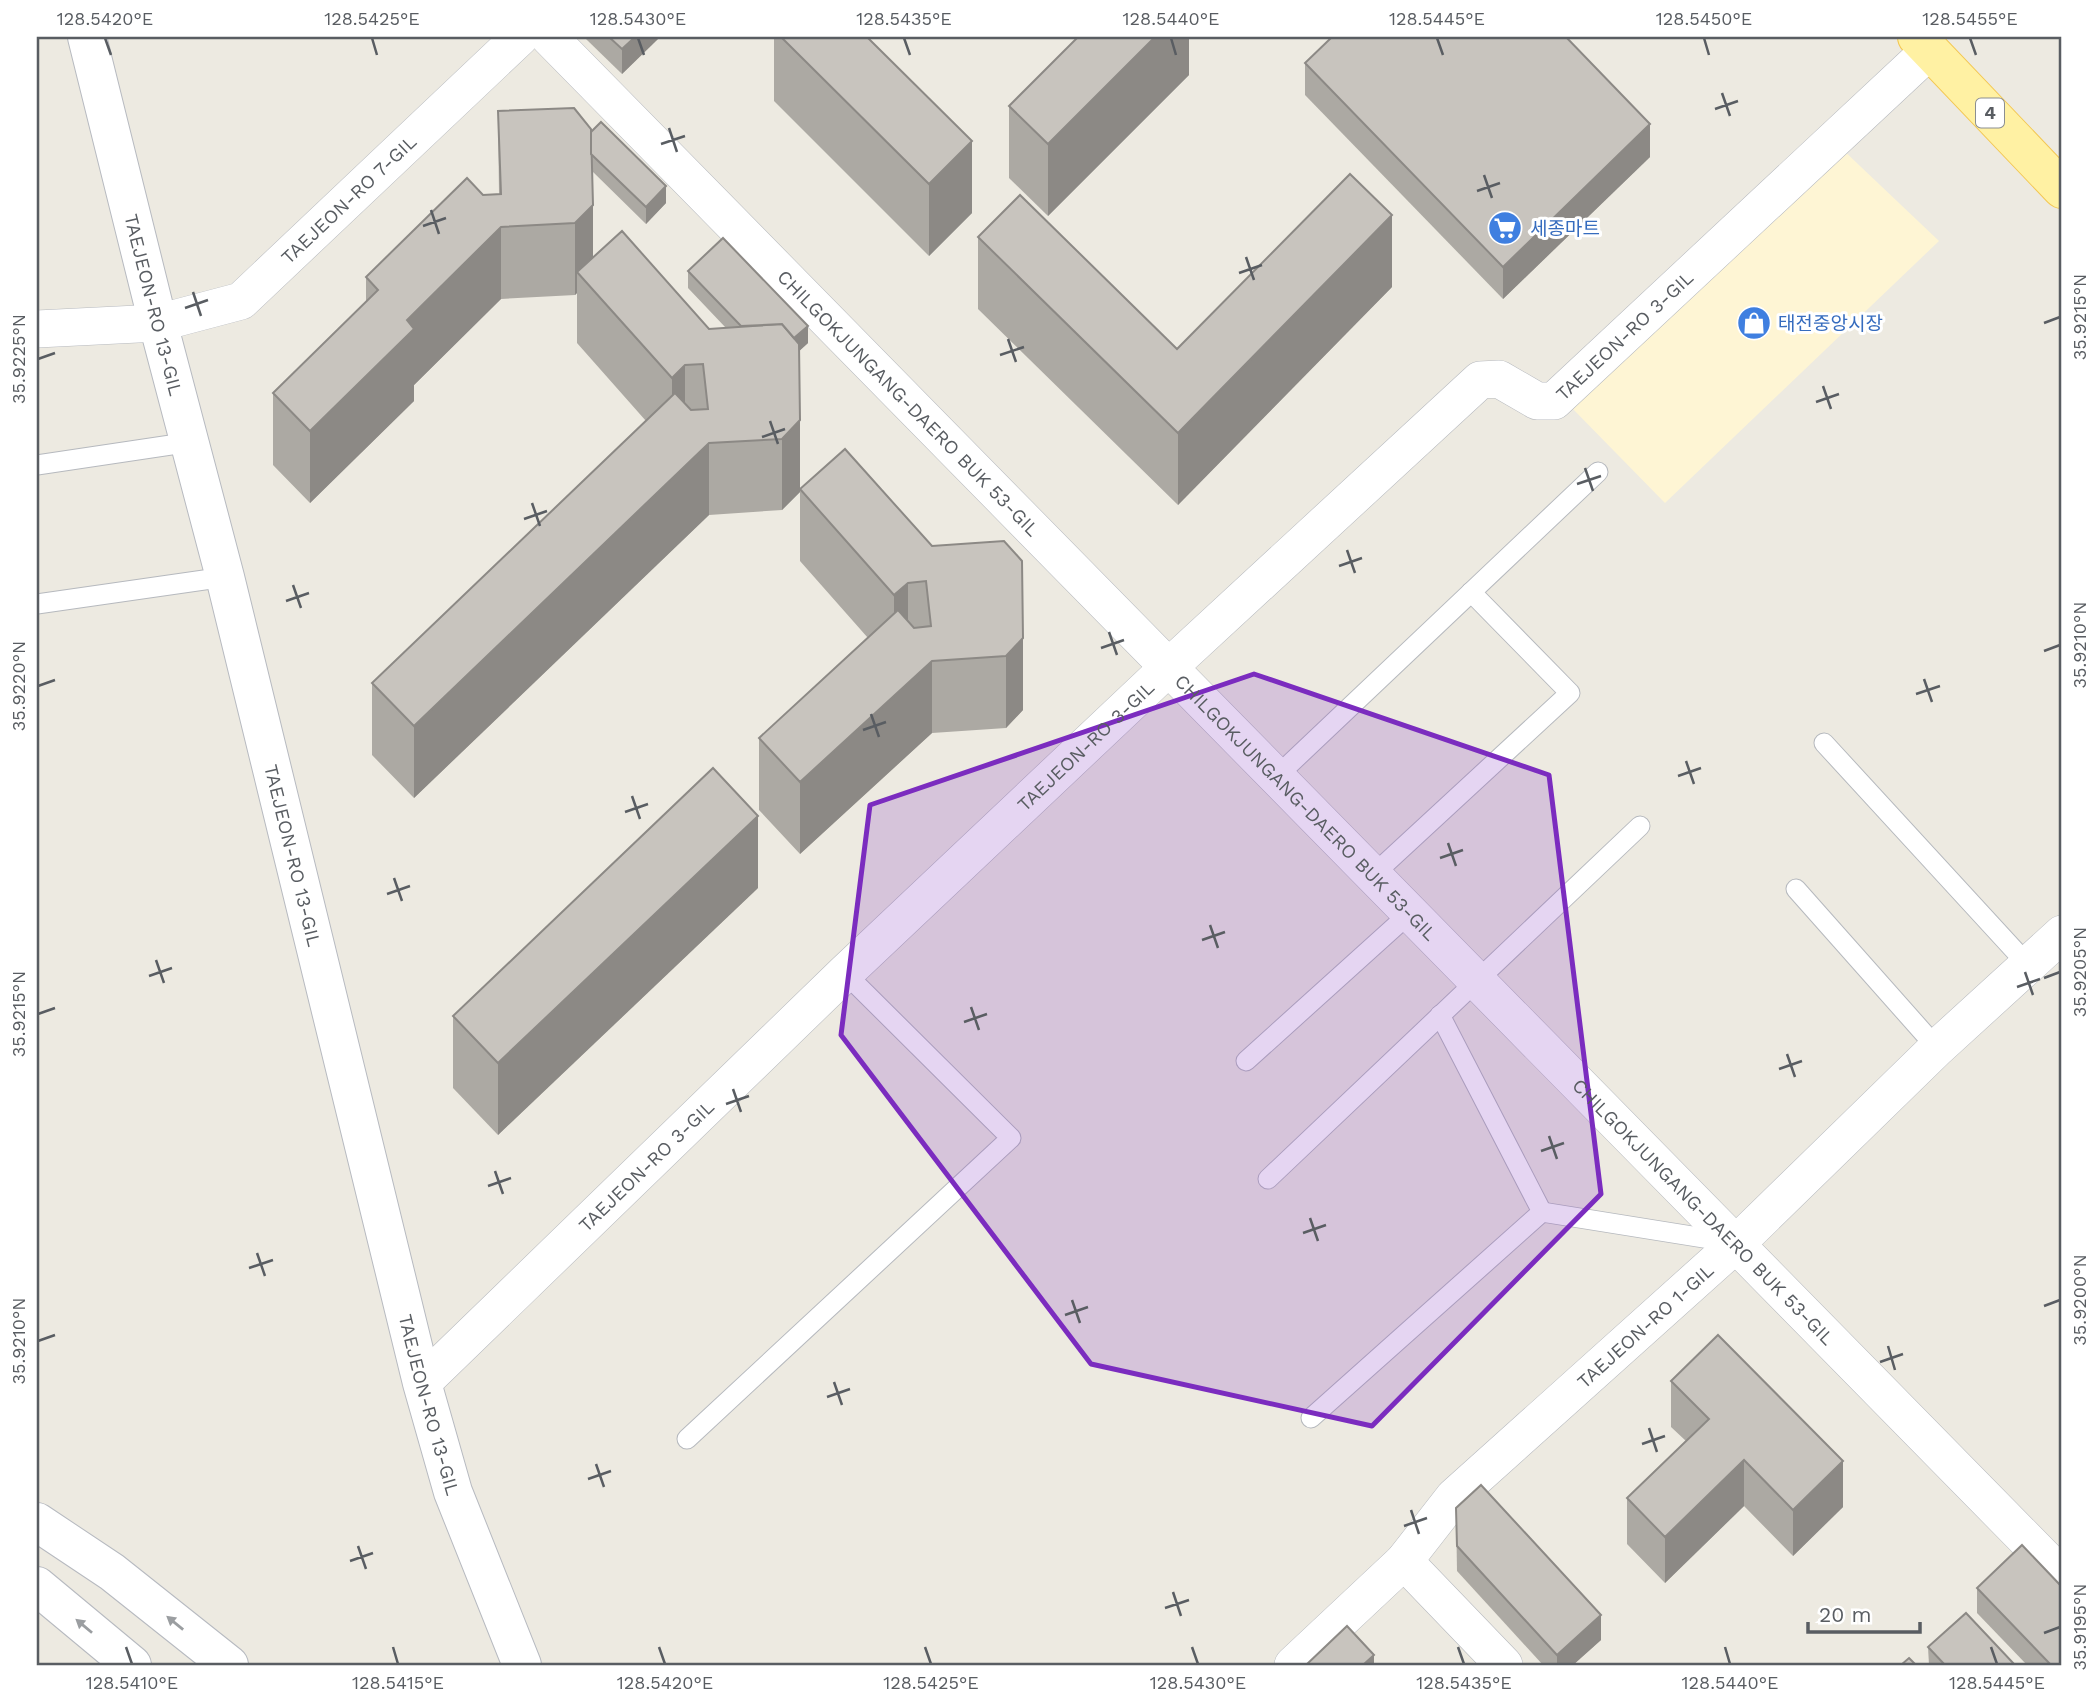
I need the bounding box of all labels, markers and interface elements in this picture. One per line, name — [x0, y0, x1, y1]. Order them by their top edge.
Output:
text: 128.5420°E — [57, 8, 153, 29]
text: 128.5425°E — [324, 8, 420, 29]
text: 128.5430°E — [590, 8, 686, 29]
text: 128.5435°E — [856, 8, 952, 29]
text: 128.5440°E — [1123, 8, 1219, 29]
text: 128.5445°E — [1389, 8, 1485, 29]
text: 128.5450°E — [1656, 8, 1752, 29]
text: 128.5455°E — [1922, 8, 2018, 29]
road number: 4 — [1976, 98, 2004, 128]
street label: TAEJEON-RO 7-GIL — [277, 130, 421, 269]
supermarket icon: 세종마트 — [1486, 209, 1524, 247]
street label: TAEJEON-RO 13-GIL — [119, 212, 188, 398]
place label: 세종마트 — [1530, 217, 1600, 240]
street label: CHILGOKJUNGANG-DAERO BUK 53-GIL — [772, 265, 1044, 541]
street label: TAEJEON-RO 3-GIL — [1551, 266, 1698, 405]
text: 35.9215°N — [2069, 274, 2090, 360]
shop icon: 태전중앙시장 — [1735, 304, 1773, 342]
place label: 태전중앙시장 — [1778, 312, 1883, 335]
text: 35.9225°N — [8, 314, 29, 404]
text: 35.9210°N — [2069, 601, 2090, 689]
text: 35.9220°N — [8, 641, 29, 731]
street label: CHILGOKJUNGANG-DAERO BUK 53-GIL — [1170, 670, 1442, 945]
street label: TAEJEON-RO 3-GIL — [1013, 676, 1159, 816]
street label: TAEJEON-RO 13-GIL — [259, 762, 326, 949]
text: 35.9205°N — [2069, 927, 2090, 1017]
text: 35.9215°N — [8, 971, 29, 1057]
street label: CHILGOKJUNGANG-DAERO BUK 53-GIL — [1567, 1074, 1839, 1350]
street label: TAEJEON-RO 3-GIL — [574, 1095, 719, 1237]
text: 35.9200°N — [2069, 1254, 2090, 1346]
street label: TAEJEON-RO 1-GIL — [1572, 1259, 1718, 1393]
text: 35.9210°N — [8, 1297, 29, 1385]
street label: TAEJEON-RO 13-GIL — [394, 1312, 464, 1498]
text: 35.9195°N — [2069, 1584, 2090, 1670]
scale bar — [1808, 1590, 1920, 1634]
text: 20 m — [1819, 1602, 1871, 1627]
one-way arrow — [167, 1615, 185, 1630]
one-way arrow — [76, 1618, 94, 1633]
text: 128.5410°E — [86, 1672, 178, 1693]
text: 128.5415°E — [352, 1672, 444, 1693]
text: 128.5420°E — [617, 1672, 713, 1693]
text: 128.5425°E — [883, 1672, 979, 1693]
text: 128.5430°E — [1150, 1672, 1246, 1693]
text: 128.5435°E — [1416, 1672, 1512, 1693]
text: 128.5440°E — [1682, 1672, 1778, 1693]
text: 128.5445°E — [1949, 1672, 2045, 1693]

